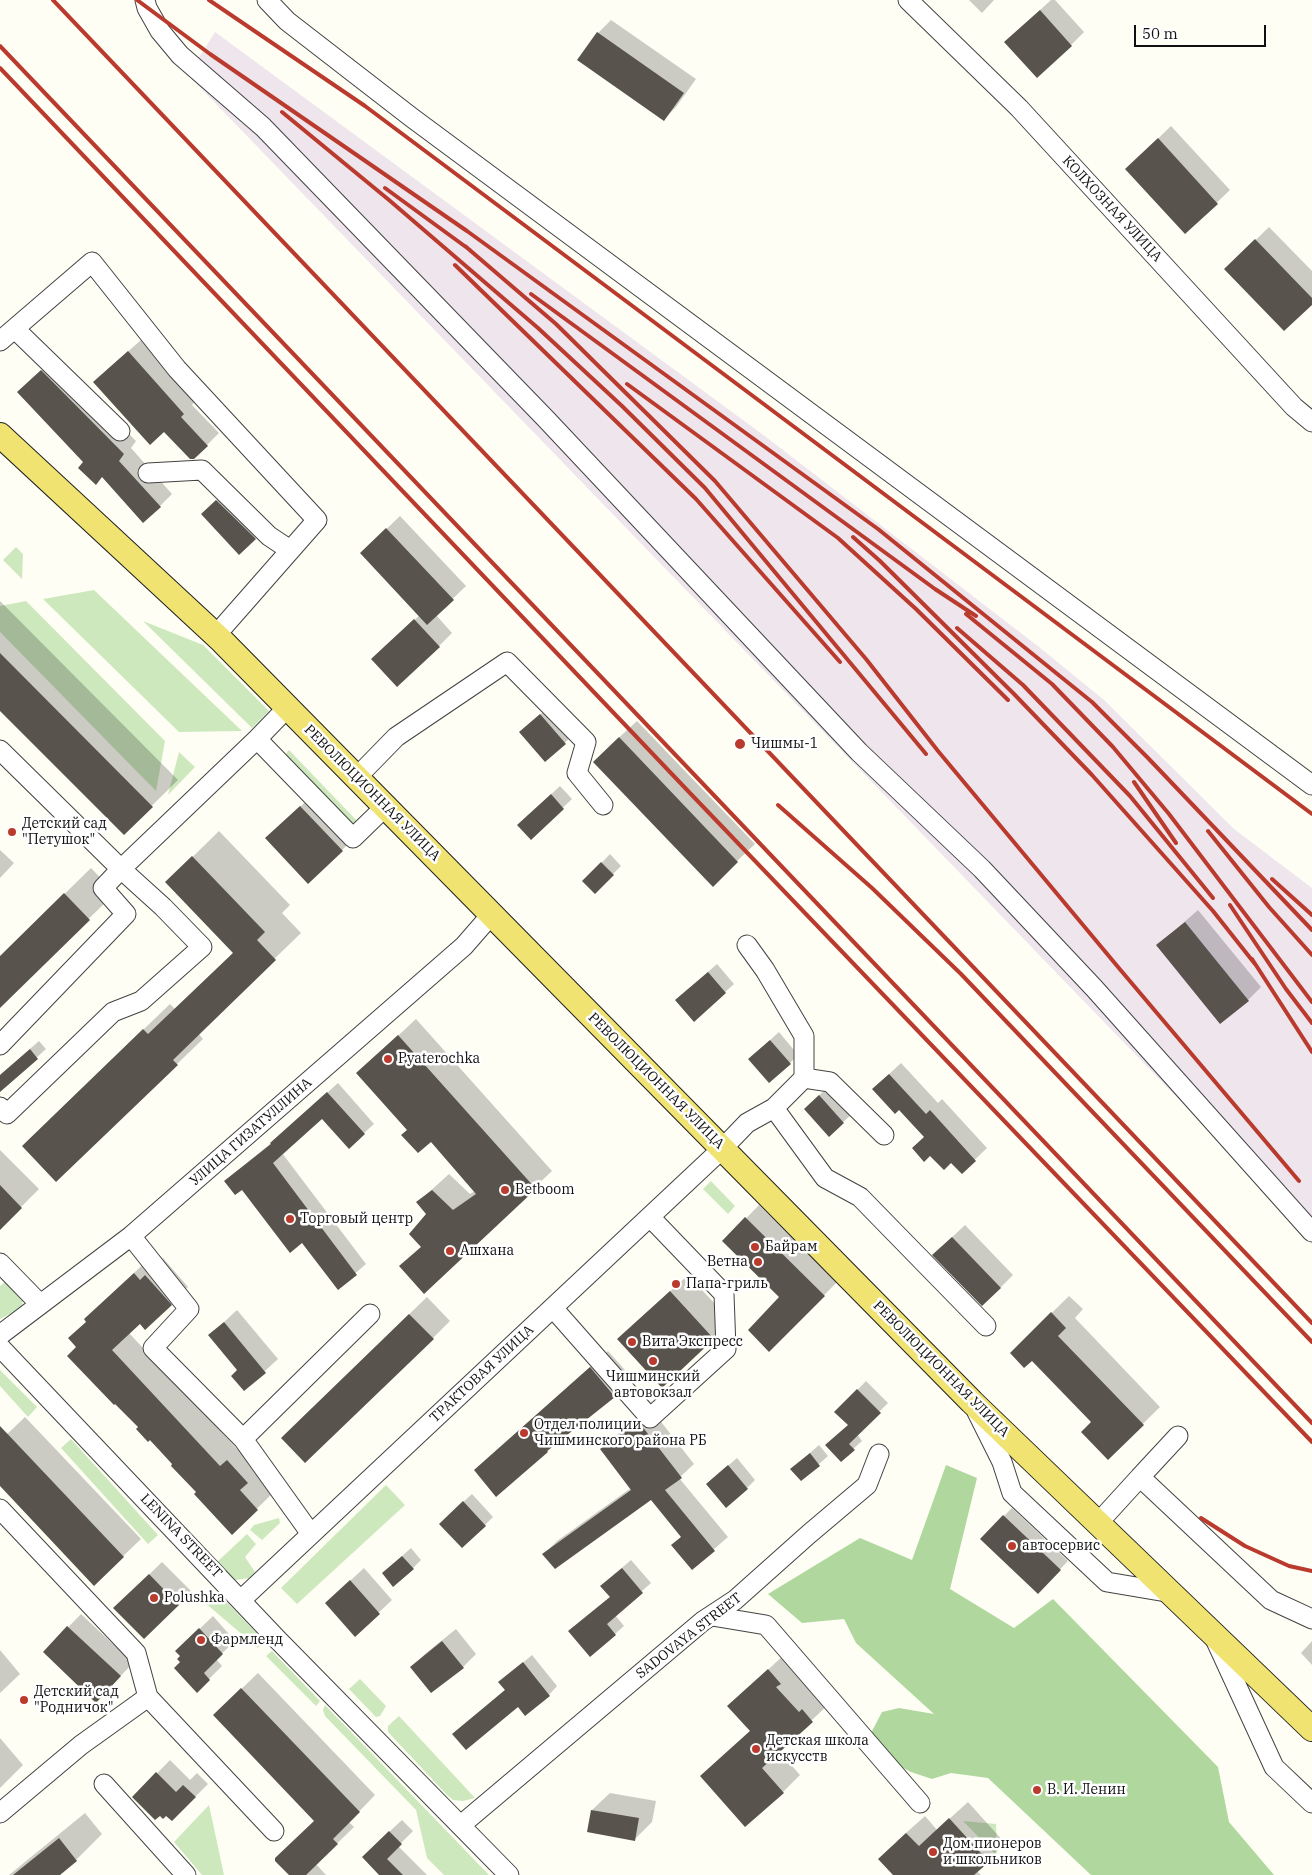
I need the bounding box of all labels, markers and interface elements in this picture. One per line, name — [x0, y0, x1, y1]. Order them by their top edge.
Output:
scale bar — [1137, 15, 1270, 47]
text: 50 m — [1142, 24, 1178, 43]
street label: КОЛХОЗНАЯ УЛИЦА — [1059, 153, 1165, 265]
street label: РЕВОЛЮЦИОННАЯ УЛИЦА — [300, 721, 444, 865]
place label: Чишмы-1 — [751, 736, 818, 752]
marker: Чишмы-1 — [733, 737, 747, 751]
place label: Детский сад "Петушок" — [22, 816, 107, 849]
marker: Детский сад "Петушок" — [6, 826, 18, 838]
street label: РЕВОЛЮЦИОННАЯ УЛИЦА — [584, 1009, 728, 1153]
place label: Pyaterochka — [398, 1051, 480, 1067]
marker: Pyaterochka — [382, 1053, 394, 1065]
street label: УЛИЦА ГИЗАТУЛЛИНА — [187, 1074, 315, 1190]
place label: Betboom — [515, 1182, 575, 1198]
marker: Betboom — [499, 1184, 511, 1196]
place label: Торговый центр — [300, 1211, 413, 1227]
marker: Торговый центр — [284, 1213, 296, 1225]
place label: Байрам — [765, 1239, 817, 1255]
marker: Байрам — [749, 1241, 761, 1253]
place label: Ашхана — [460, 1243, 514, 1259]
marker: Ашхана — [444, 1245, 456, 1257]
place label: Ветна — [707, 1254, 748, 1270]
marker: Ветна — [752, 1256, 764, 1268]
place label: Папа-гриль — [686, 1276, 768, 1292]
marker: Папа-гриль — [670, 1278, 682, 1290]
street label: РЕВОЛЮЦИОННАЯ УЛИЦА — [869, 1297, 1013, 1441]
street label: ТРАКТОВАЯ УЛИЦА — [427, 1322, 537, 1426]
place label: Вита Экспресс — [642, 1334, 743, 1350]
marker: Вита Экспресс — [626, 1336, 638, 1348]
marker: Чишминский автовокзал — [647, 1355, 659, 1367]
place label: Чишминский автовокзал — [606, 1369, 700, 1401]
place label: Отдел полиции Чишминского района РБ — [534, 1417, 707, 1450]
marker: Отдел полиции Чишминского района РБ — [518, 1427, 530, 1439]
street label: LENINA STREET — [137, 1490, 225, 1582]
place label: автосервис — [1022, 1538, 1100, 1554]
marker: автосервис — [1006, 1540, 1018, 1552]
place label: Polushka — [164, 1590, 225, 1606]
street label: SADOVAYA STREET — [633, 1590, 745, 1682]
marker: Polushka — [148, 1592, 160, 1604]
place label: Фармленд — [211, 1632, 283, 1648]
marker: Фармленд — [195, 1634, 207, 1646]
place label: Детский сад "Родничок" — [34, 1684, 119, 1716]
marker: Детский сад "Родничок" — [18, 1694, 30, 1706]
place label: Детская школа искусств — [766, 1733, 869, 1765]
marker: Детская школа искусств — [750, 1743, 762, 1755]
place label: В. И. Ленин — [1047, 1782, 1126, 1798]
marker: В. И. Ленин — [1031, 1784, 1043, 1796]
place label: Дом пионеров и школьников — [943, 1836, 1042, 1868]
marker: Дом пионеров и школьников — [927, 1846, 939, 1858]

